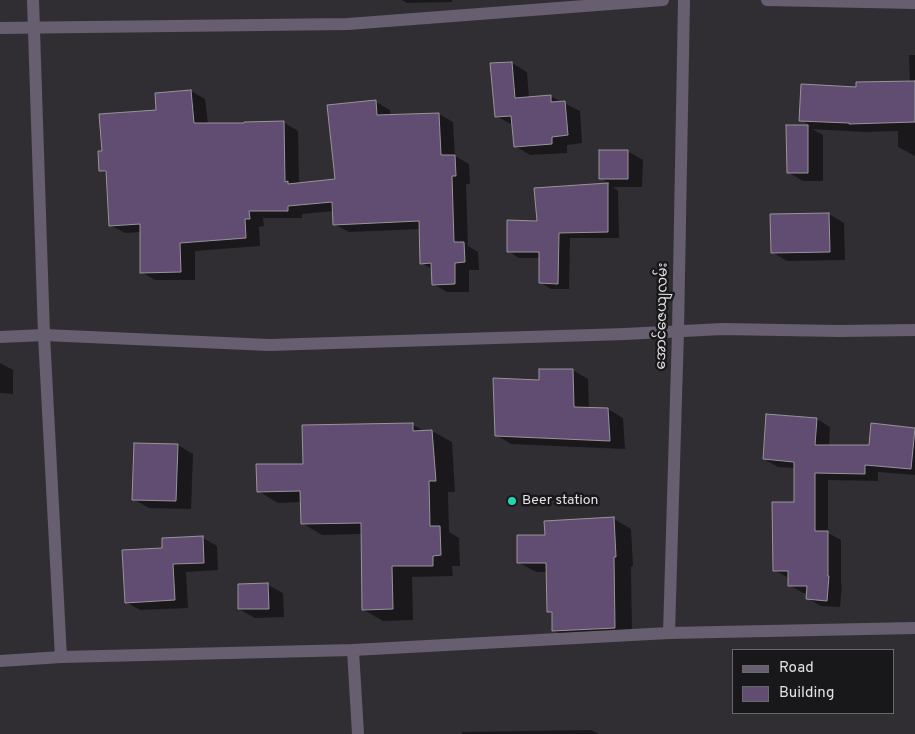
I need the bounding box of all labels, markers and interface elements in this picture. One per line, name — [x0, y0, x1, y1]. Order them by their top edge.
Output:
street label: အောင်ဇေယျလမ်း — [654, 262, 672, 370]
place label: Beer station — [522, 493, 598, 509]
marker: Beer station — [506, 495, 518, 507]
legend — [732, 649, 895, 714]
text: Road — [779, 659, 814, 678]
text: Building — [779, 684, 834, 703]

